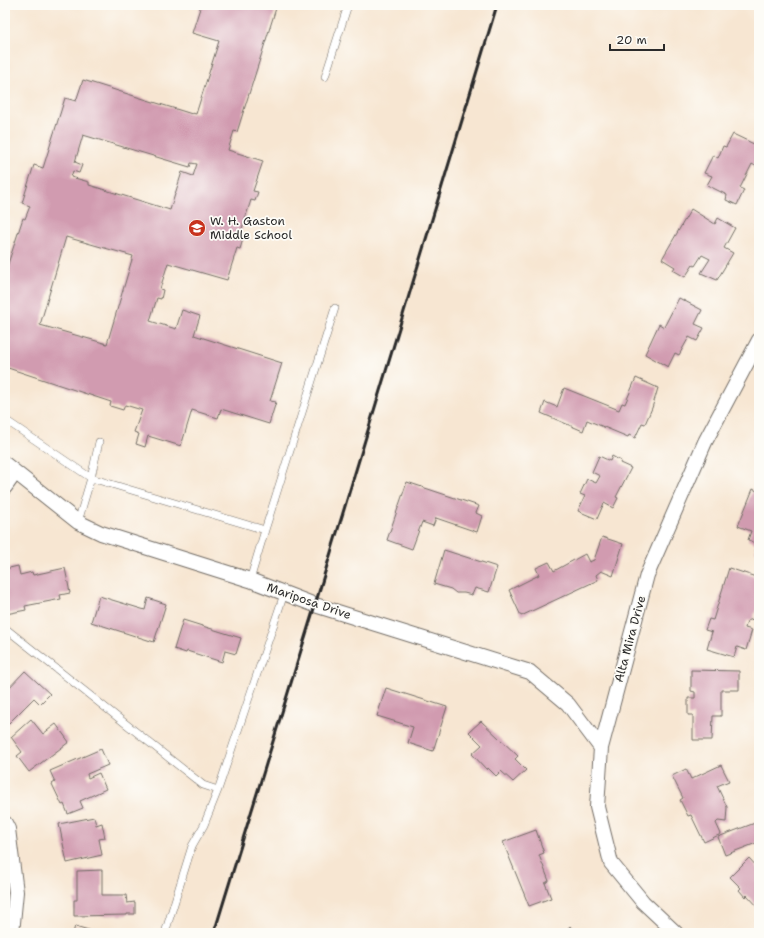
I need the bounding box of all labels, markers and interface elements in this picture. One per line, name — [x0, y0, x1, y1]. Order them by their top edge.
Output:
scale bar — [610, 26, 664, 52]
text: 20 m — [616, 32, 647, 48]
place label: W. H. Gaston Middle School — [210, 213, 292, 243]
school or university icon: W. H. Gaston Middle School — [187, 218, 207, 238]
street label: Mariposa Drive — [265, 579, 353, 623]
street label: Alta Mira Drive — [611, 594, 649, 684]

